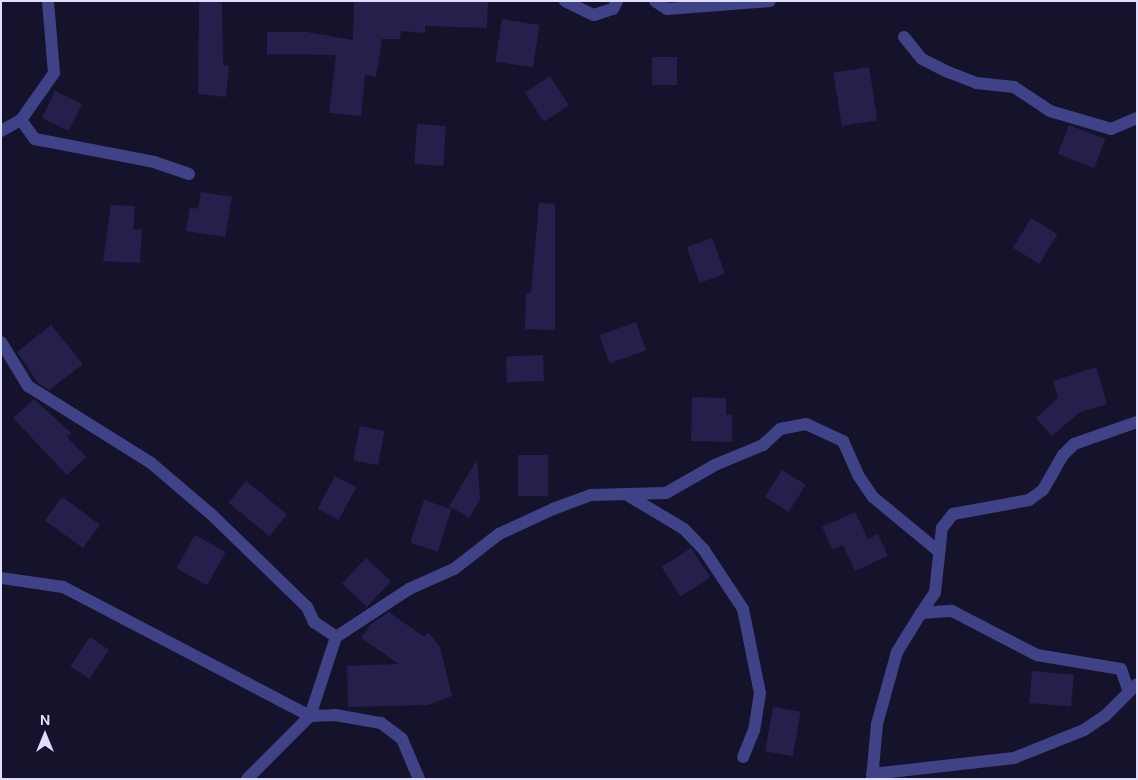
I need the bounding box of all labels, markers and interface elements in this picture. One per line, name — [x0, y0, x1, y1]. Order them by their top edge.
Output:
north arrow — [20, 710, 70, 760]
text: N — [40, 711, 50, 729]

